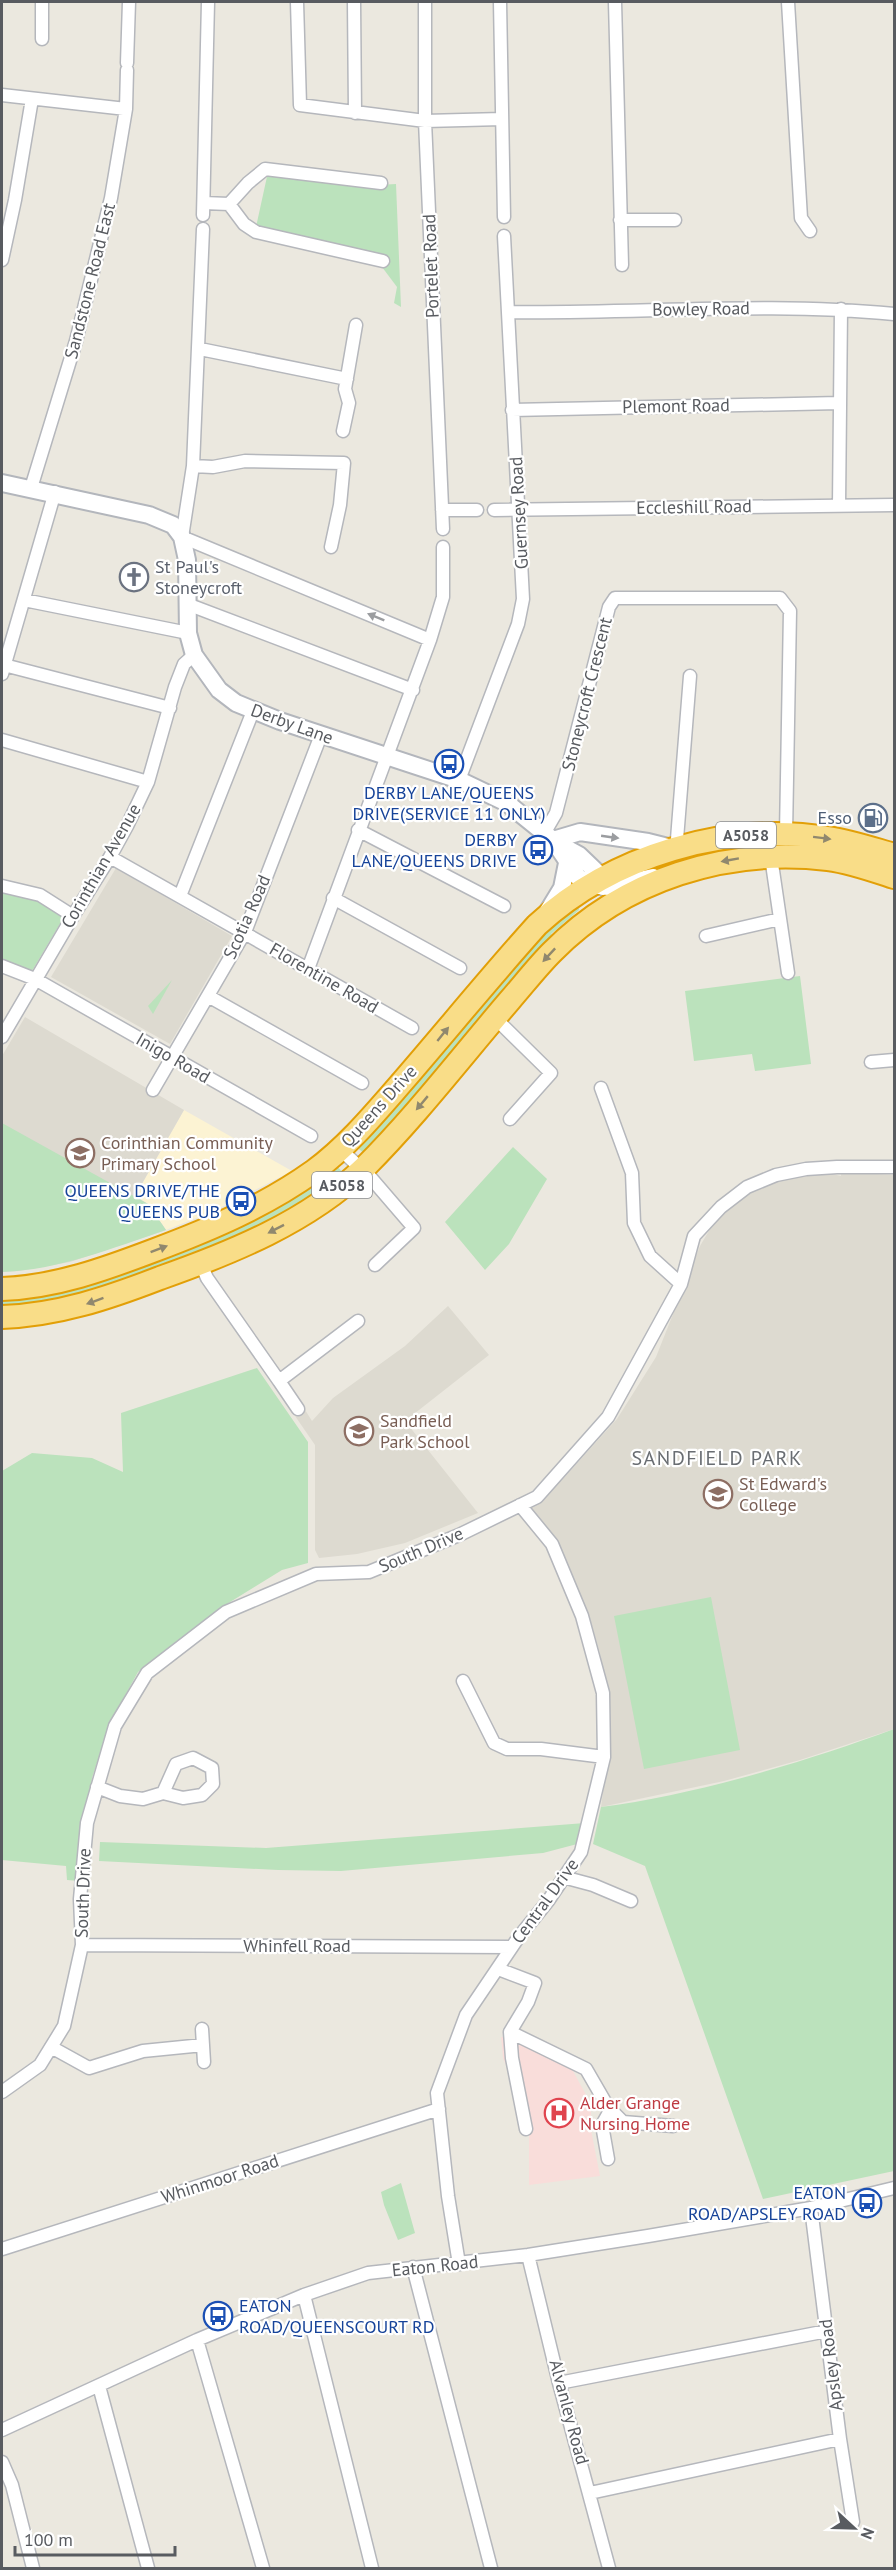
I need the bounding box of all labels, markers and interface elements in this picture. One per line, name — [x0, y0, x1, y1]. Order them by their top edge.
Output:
street label: Sandstone Road East — [59, 200, 120, 361]
street label: Portelet Road — [417, 214, 444, 318]
street label: Bowley Road — [652, 296, 750, 321]
street label: Plemont Road — [622, 393, 730, 418]
street label: Guernsey Road — [504, 456, 533, 570]
street label: Eccleshill Road — [636, 494, 752, 519]
place label: St Paul's Stoneycroft — [155, 555, 242, 599]
church icon: St Paul's Stoneycroft — [118, 561, 150, 593]
one-way arrow — [367, 612, 385, 622]
street label: Stoneycroft Crescent — [556, 615, 617, 773]
street label: Derby Lane — [248, 698, 336, 749]
bus stop icon: DERBY LANE/QUEENS DRIVE(SERVICE 11 ONLY) — [433, 748, 465, 780]
place label: DERBY LANE/QUEENS DRIVE(SERVICE 11 ONLY) — [352, 781, 546, 825]
street label: Corinthian Avenue — [56, 799, 146, 932]
fuel station icon: Esso — [857, 802, 889, 834]
place label: Esso — [818, 806, 852, 829]
road number: A5058 — [716, 822, 776, 848]
place label: DERBY LANE/QUEENS DRIVE — [352, 828, 517, 872]
one-way arrow — [601, 832, 620, 841]
one-way arrow — [812, 833, 831, 842]
bus stop icon: DERBY LANE/QUEENS DRIVE — [522, 834, 554, 866]
one-way arrow — [720, 856, 739, 865]
street label: Scotia Road — [218, 871, 275, 962]
street label: Florentine Road — [266, 937, 383, 1018]
one-way arrow — [542, 947, 556, 962]
one-way arrow — [437, 1026, 450, 1042]
street label: Inigo Road — [132, 1027, 215, 1088]
street label: Queens Drive — [336, 1060, 422, 1152]
one-way arrow — [416, 1095, 429, 1110]
place label: Corinthian Community Primary School — [101, 1131, 273, 1175]
school or university icon: Corinthian Community Primary School — [64, 1137, 96, 1169]
road number: A5058 — [312, 1172, 372, 1198]
place label: QUEENS DRIVE/THE QUEENS PUB — [64, 1179, 220, 1223]
bus stop icon: QUEENS DRIVE/THE QUEENS PUB — [225, 1185, 257, 1217]
one-way arrow — [267, 1224, 284, 1234]
one-way arrow — [150, 1243, 168, 1253]
one-way arrow — [86, 1297, 104, 1306]
place label: Sandfield Park School — [380, 1409, 470, 1453]
school or university icon: Sandfield Park School — [343, 1415, 375, 1447]
district label: SANDFIELD PARK — [631, 1445, 803, 1471]
place label: St Edward's College — [739, 1472, 827, 1516]
school or university icon: St Edward's College — [702, 1478, 734, 1510]
street label: South Drive — [375, 1521, 467, 1578]
street label: South Drive — [69, 1848, 96, 1938]
street label: Central Drive — [506, 1853, 583, 1948]
street label: Whinfell Road — [243, 1934, 351, 1957]
place label: Alder Grange Nursing Home — [580, 2091, 690, 2135]
hospital icon: Alder Grange Nursing Home — [543, 2097, 575, 2129]
street label: Whinmoor Road — [158, 2149, 282, 2208]
place label: EATON ROAD/APSLEY ROAD — [688, 2181, 846, 2225]
bus stop icon: EATON ROAD/APSLEY ROAD — [851, 2187, 883, 2219]
street label: Eaton Road — [391, 2250, 479, 2281]
place label: EATON ROAD/QUEENSCOURT RD — [239, 2294, 435, 2338]
bus stop icon: EATON ROAD/QUEENSCOURT RD — [202, 2300, 234, 2332]
street label: Apsley Road — [813, 2318, 848, 2412]
street label: Alvanley Road — [544, 2357, 595, 2467]
north arrow — [824, 2498, 884, 2558]
scale bar — [15, 2519, 176, 2557]
text: N — [857, 2525, 879, 2542]
text: 100 m — [24, 2528, 73, 2551]

